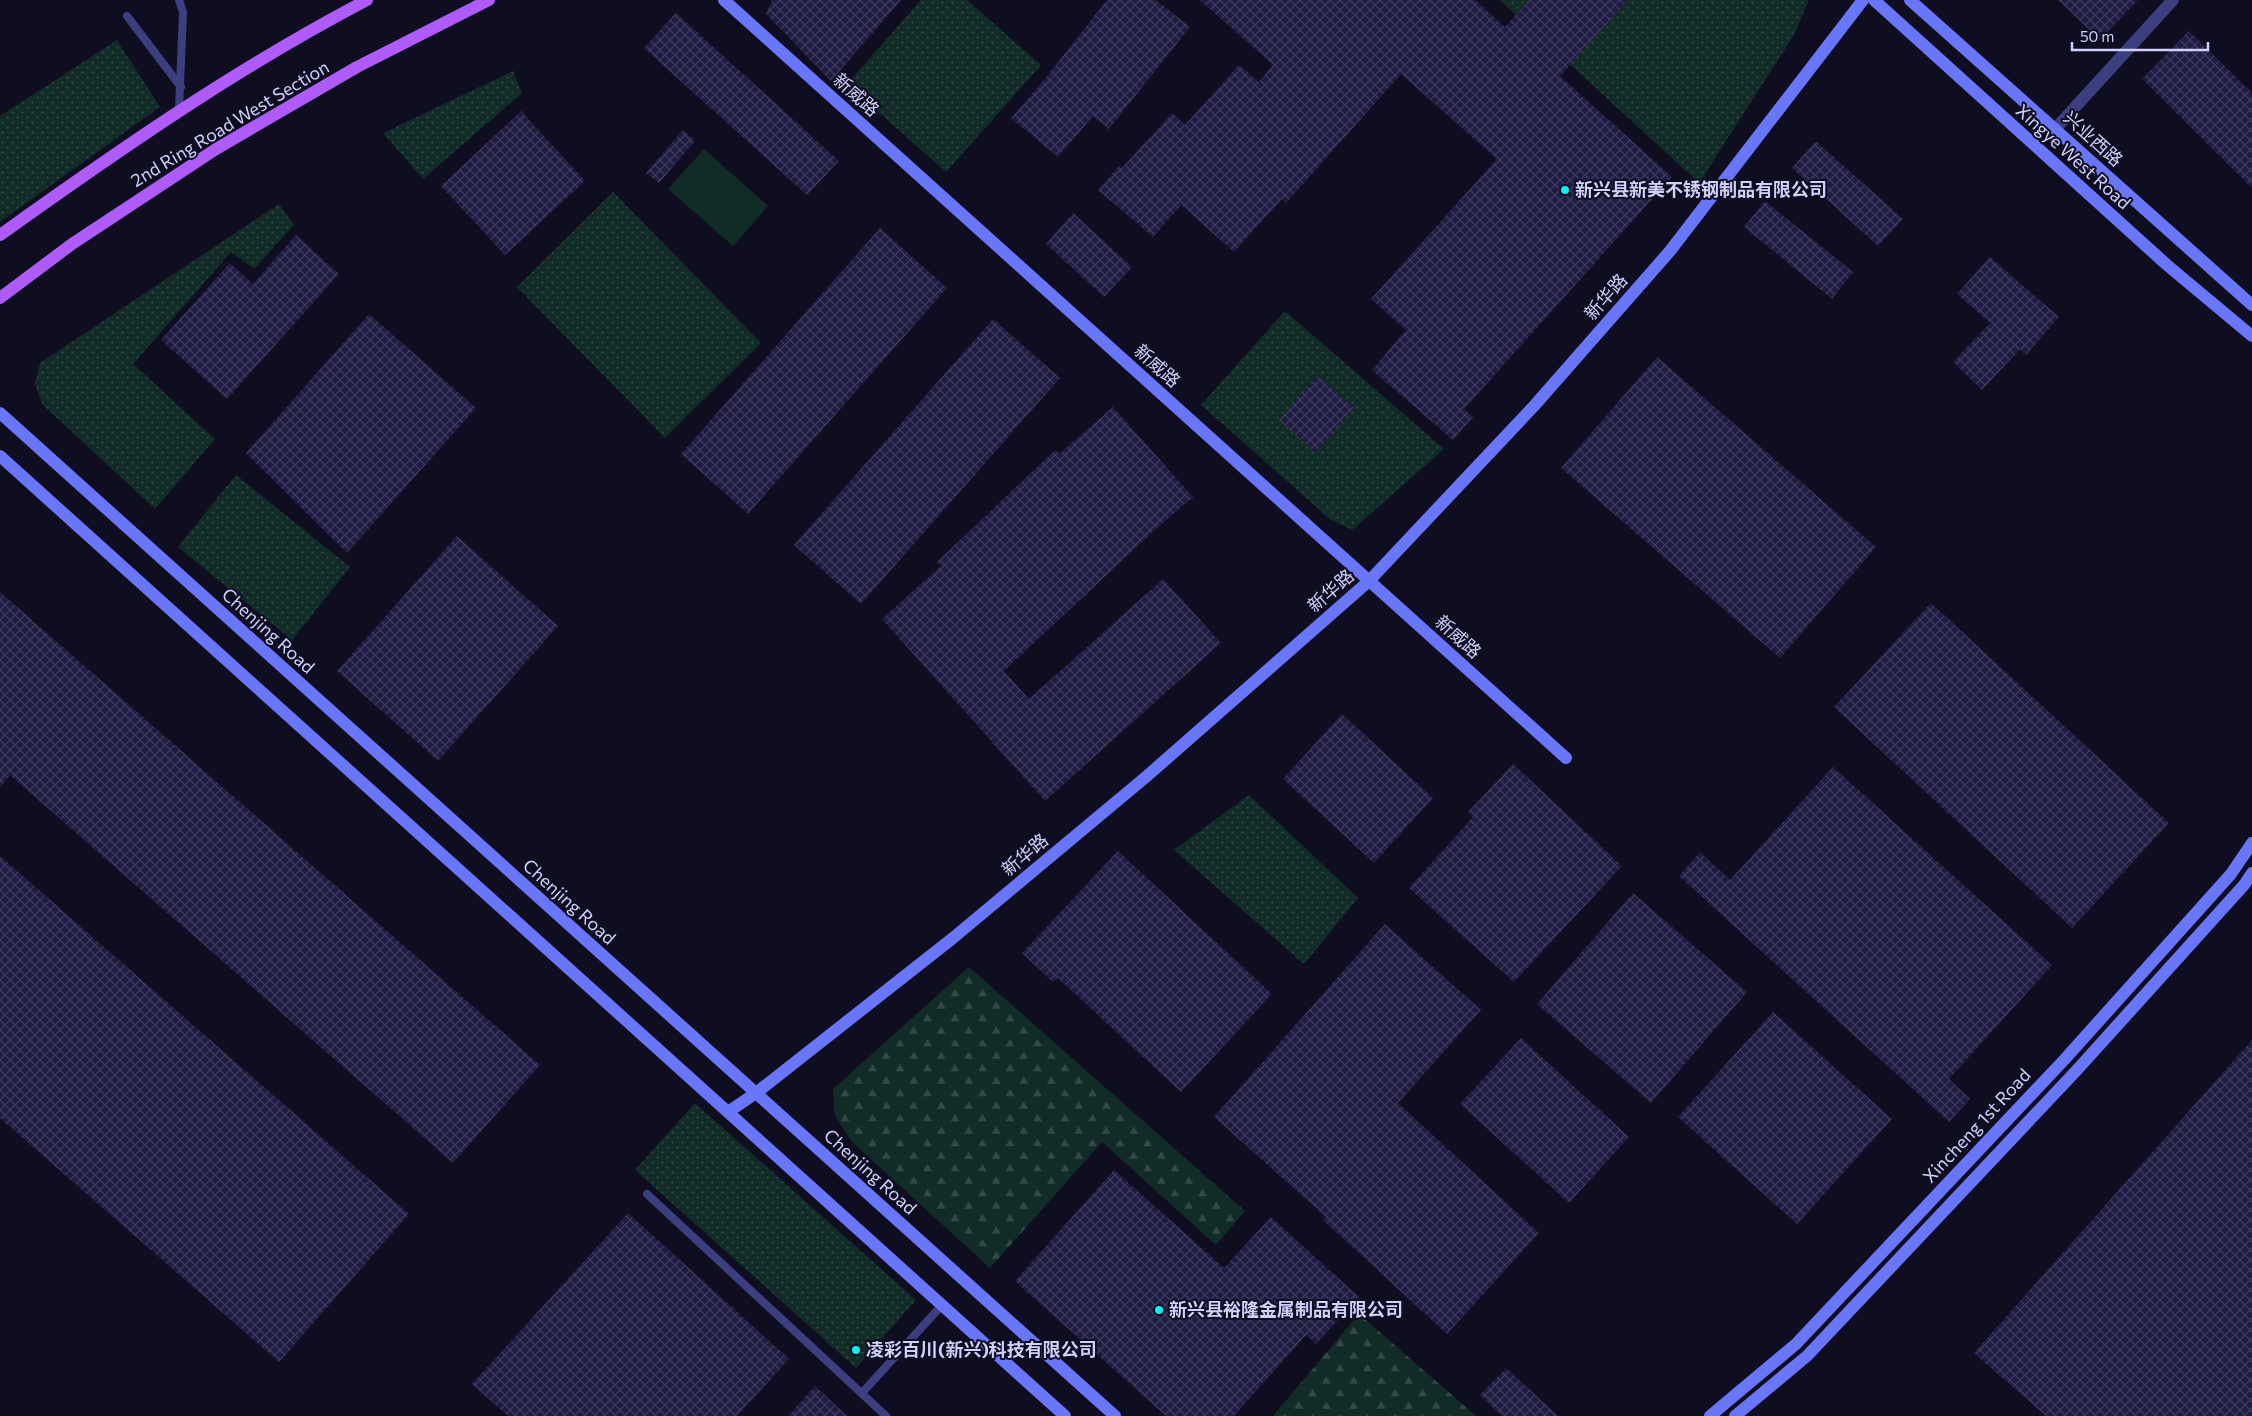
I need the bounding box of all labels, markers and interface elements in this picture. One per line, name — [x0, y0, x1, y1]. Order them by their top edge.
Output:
scale bar — [2072, 20, 2208, 52]
text: 50 m — [2080, 27, 2114, 45]
street label: 2nd Ring Road West Section — [126, 55, 333, 191]
street label: 新威路 — [829, 68, 884, 120]
street label: Xingye West Road — [2012, 99, 2135, 213]
street label: 兴业西路 — [2060, 106, 2128, 171]
place label: 新兴县新美不锈钢制品有限公司 — [1575, 178, 1827, 200]
marker: 新兴县新美不锈钢制品有限公司 — [1559, 184, 1571, 196]
street label: 新华路 — [1579, 269, 1631, 324]
street label: 新威路 — [1130, 339, 1185, 391]
street label: 新华路 — [1303, 564, 1358, 616]
street label: Chenjing Road — [218, 583, 320, 678]
street label: 新威路 — [1431, 610, 1486, 662]
street label: 新华路 — [997, 828, 1052, 880]
street label: Chenjing Road — [519, 854, 621, 949]
street label: Xincheng 1st Road — [1918, 1064, 2035, 1187]
street label: Chenjing Road — [820, 1124, 922, 1219]
place label: 新兴县裕隆金属制品有限公司 — [1169, 1298, 1403, 1320]
marker: 新兴县裕隆金属制品有限公司 — [1153, 1304, 1165, 1316]
place label: 凌彩百川(新兴)科技有限公司 — [866, 1338, 1097, 1360]
marker: 凌彩百川(新兴)科技有限公司 — [850, 1344, 862, 1356]

